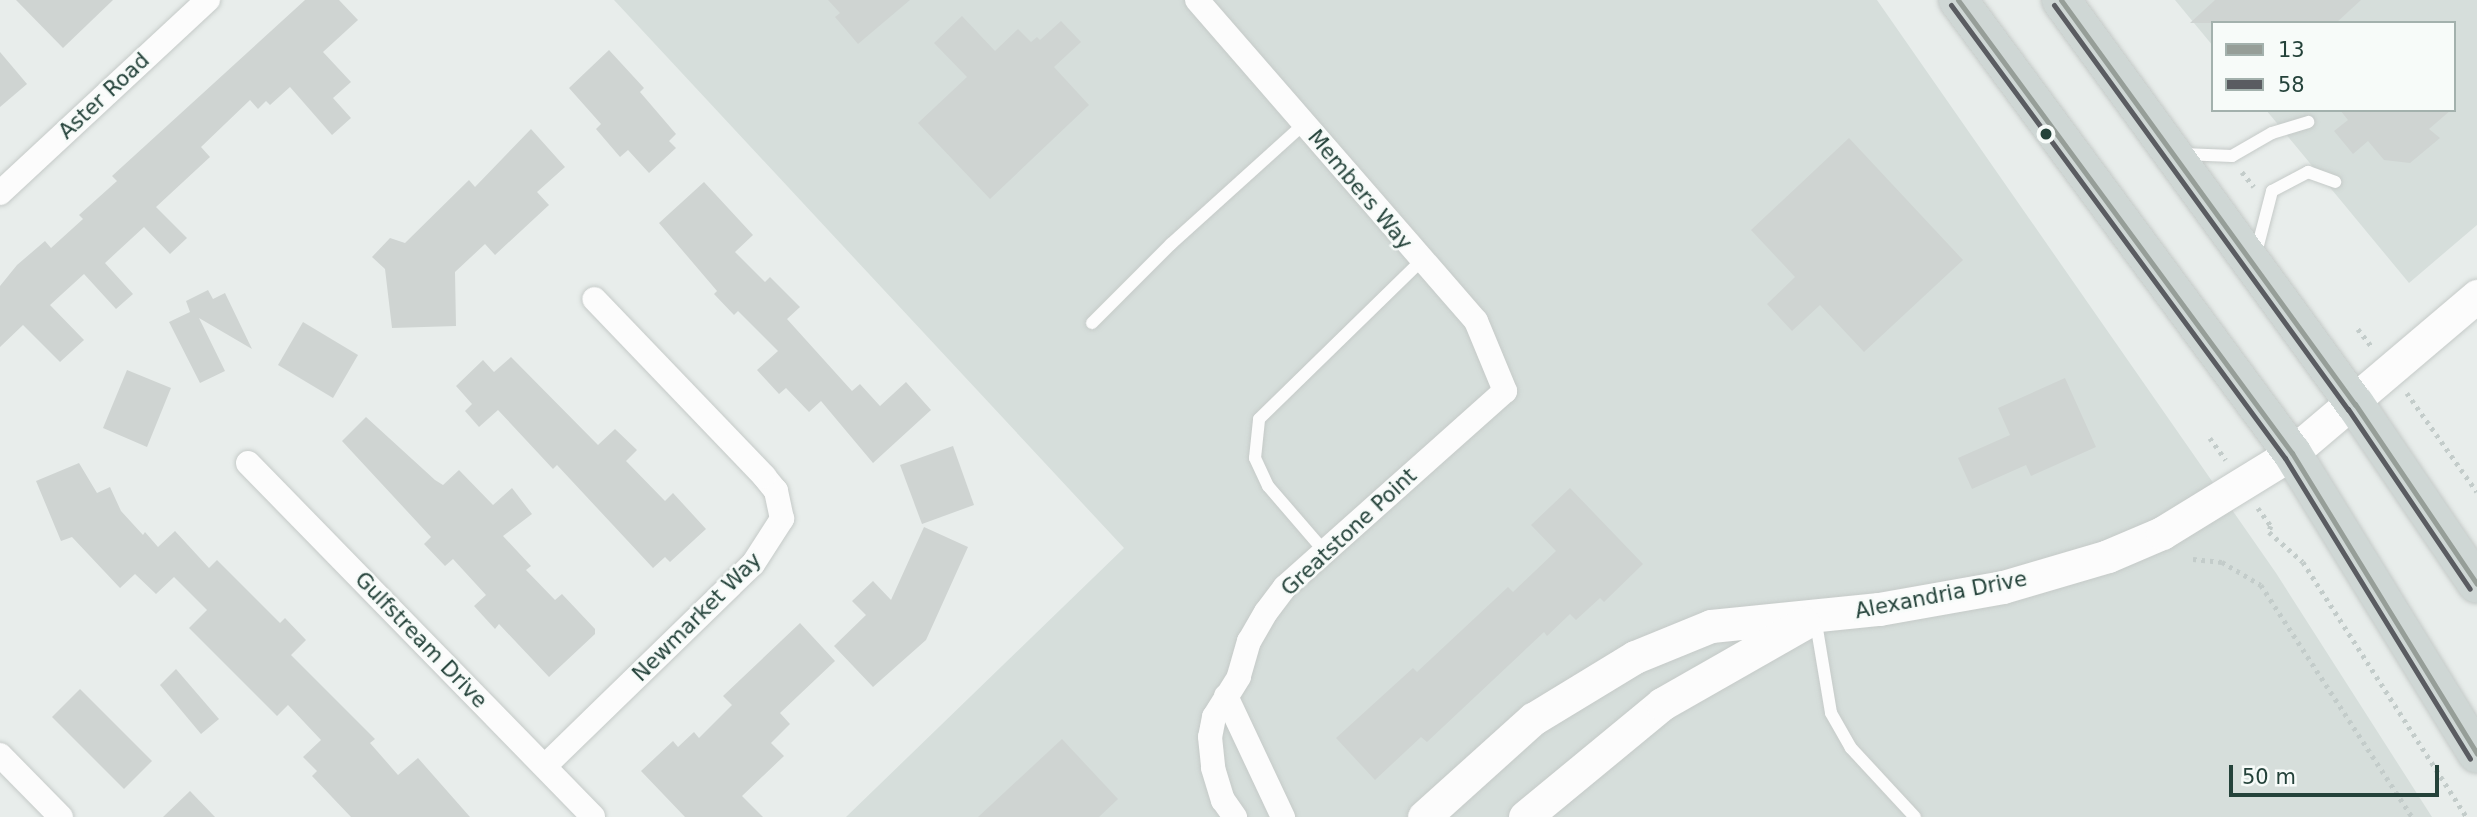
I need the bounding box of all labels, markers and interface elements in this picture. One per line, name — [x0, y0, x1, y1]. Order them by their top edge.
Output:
legend — [2211, 21, 2456, 112]
text: 13 — [2278, 38, 2305, 62]
street label: Aster Road — [54, 48, 154, 144]
text: 58 — [2278, 73, 2305, 97]
street label: Members Way — [1303, 125, 1417, 255]
unlabelled marker — [2039, 127, 2053, 141]
street label: Greatstone Point — [1276, 463, 1422, 601]
street label: Newmarket Way — [627, 547, 767, 687]
street label: Alexandria Drive — [1853, 566, 2029, 624]
street label: Gulfstream Drive — [350, 567, 492, 713]
scale bar — [2232, 750, 2442, 794]
text: 50 m — [2242, 765, 2296, 789]

